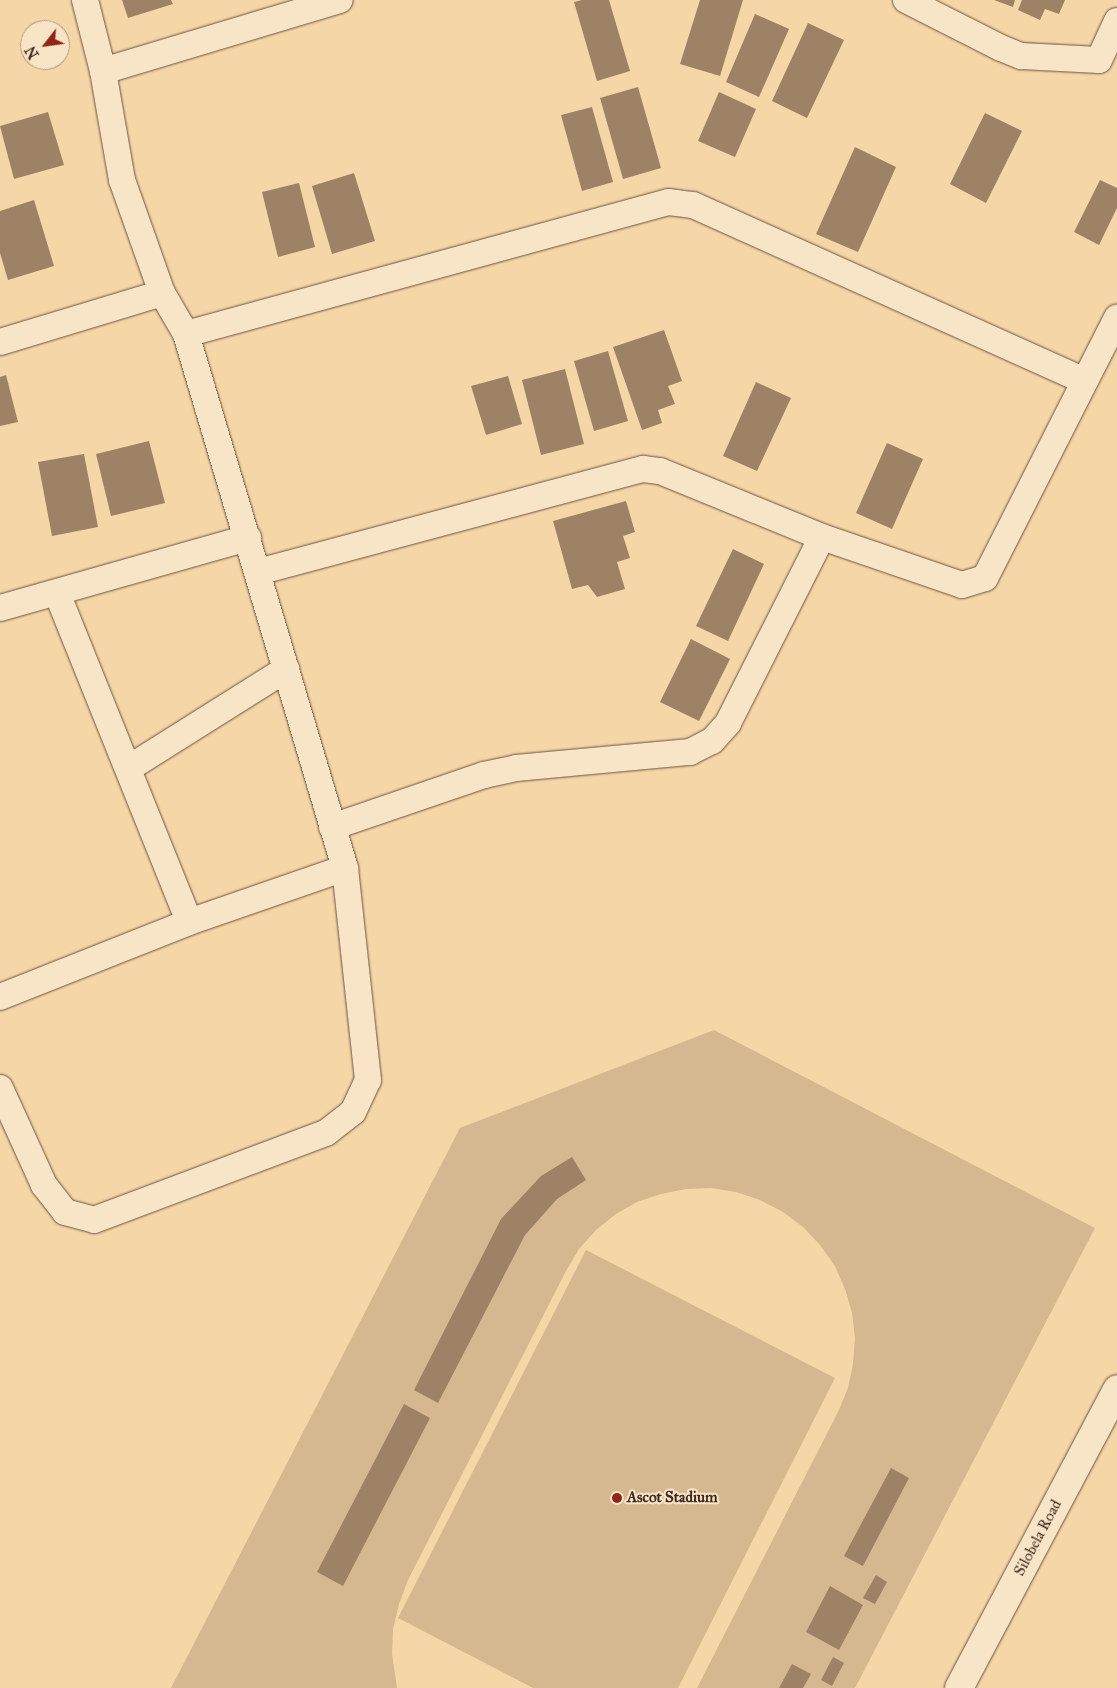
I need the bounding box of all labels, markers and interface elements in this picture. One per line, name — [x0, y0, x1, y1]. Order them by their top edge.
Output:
north arrow — [20, 20, 70, 70]
text: N — [22, 43, 43, 62]
place label: Ascot Stadium — [627, 1489, 718, 1507]
marker: Ascot Stadium — [611, 1492, 623, 1504]
street label: Silobela Road — [1010, 1497, 1066, 1579]

